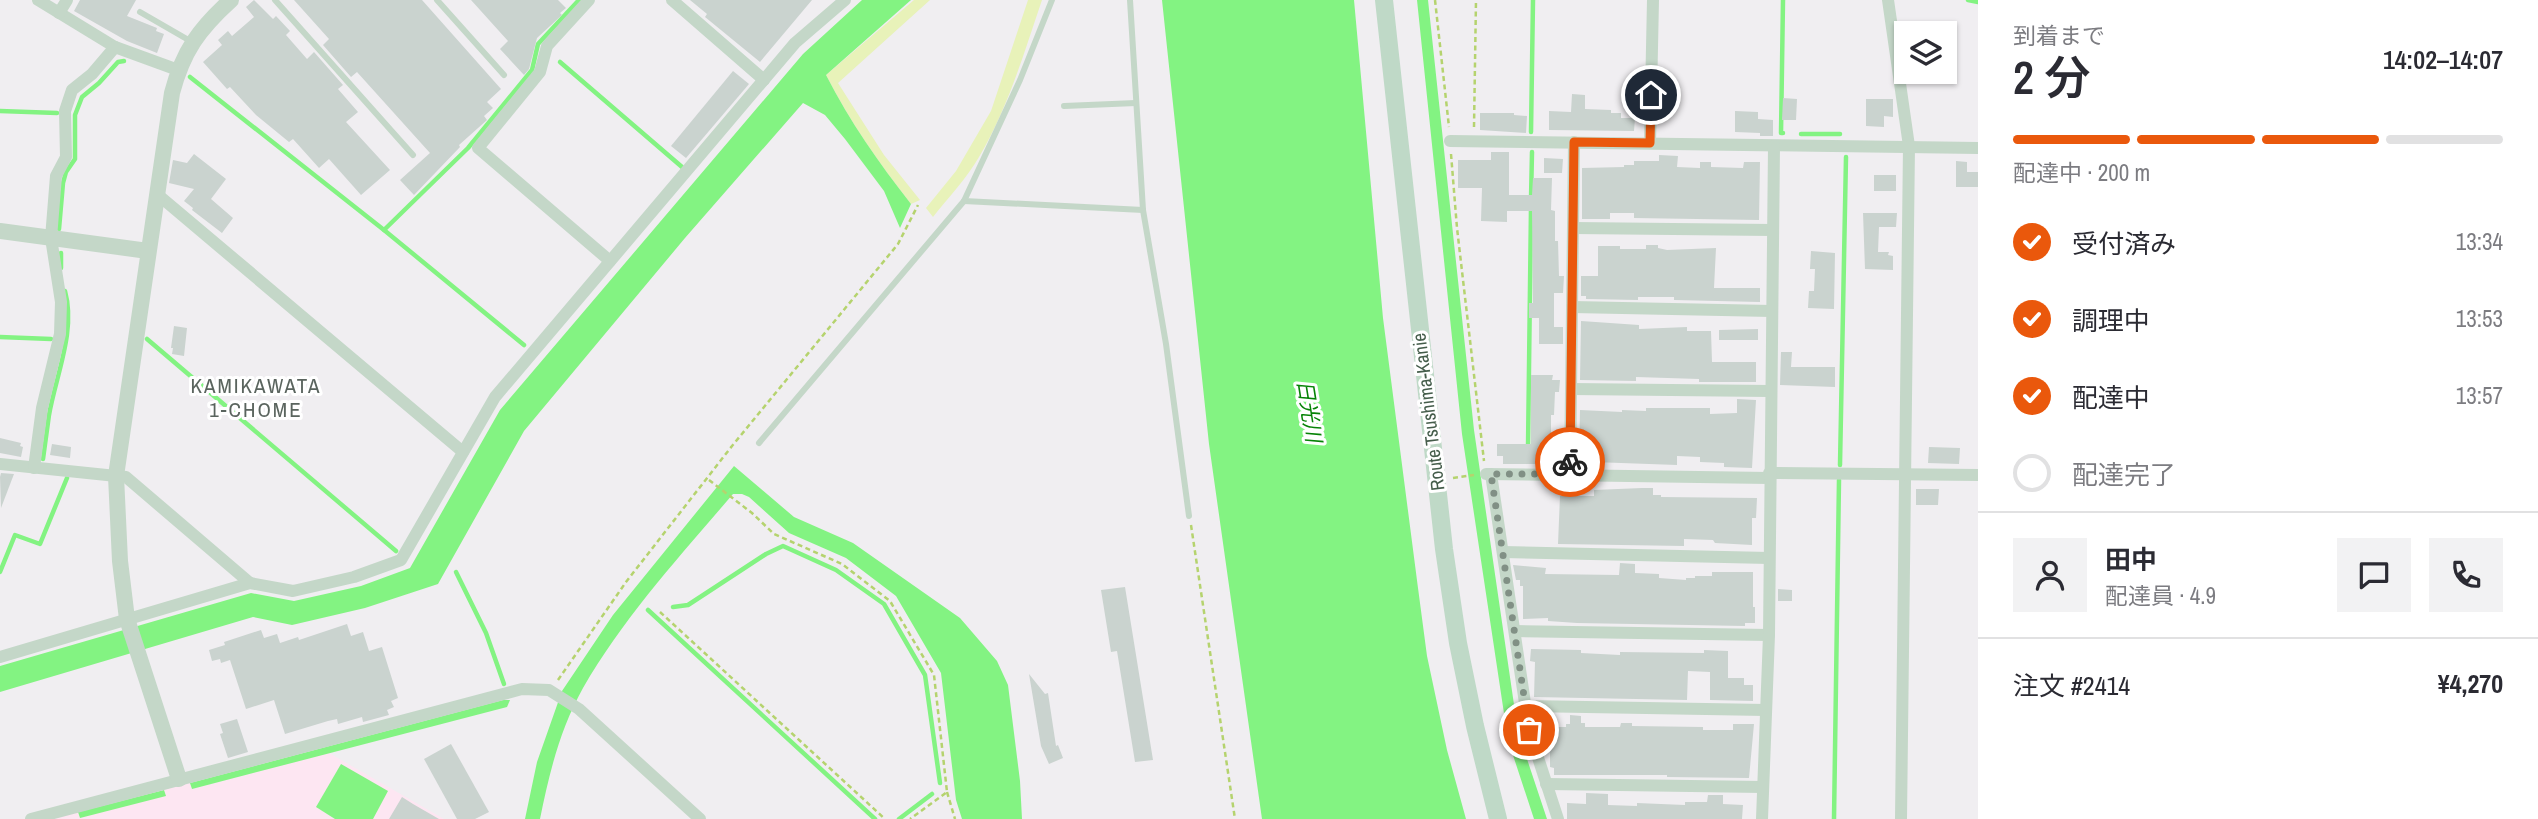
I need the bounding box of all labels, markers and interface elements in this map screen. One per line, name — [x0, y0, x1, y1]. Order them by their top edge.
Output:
text: 到着まで — [2013, 20, 2105, 51]
map controls — [1894, 21, 1957, 84]
button: layers — [1894, 21, 1957, 84]
text: 14:02–14:07 — [2383, 42, 2503, 77]
text: 2 分 — [2013, 46, 2090, 108]
pin — [1621, 65, 1681, 125]
icon: home — [1632, 76, 1670, 114]
text: 配達中 · 200 m — [2013, 157, 2150, 188]
icon: check — [2013, 223, 2051, 261]
text: 受付済み — [2072, 226, 2176, 261]
text: 13:34 — [2456, 226, 2503, 257]
icon: check — [2013, 300, 2051, 338]
text: 調理中 — [2072, 303, 2150, 338]
text: 13:53 — [2456, 303, 2503, 334]
street label: Route Tsushima-Kanie — [1405, 332, 1451, 492]
district label: KAMIKAWATA 1-CHOME — [190, 371, 322, 424]
icon: check — [2013, 377, 2051, 415]
water label: 日光川 — [1290, 378, 1329, 446]
text: 配達中 — [2072, 380, 2150, 415]
text: 13:57 — [2456, 380, 2503, 411]
courier — [1535, 427, 1605, 497]
icon: bike — [1551, 443, 1589, 481]
text: 配達完了 — [2072, 457, 2176, 492]
button: person — [2013, 538, 2087, 612]
button: chat — [2337, 538, 2411, 612]
button: phone — [2429, 538, 2503, 612]
text: 田中 — [2105, 542, 2157, 577]
text: 配達員 · 4.9 — [2105, 580, 2216, 611]
text: ¥4,270 — [2438, 666, 2503, 701]
text: 注文 #2414 — [2013, 668, 2130, 703]
pin — [1499, 700, 1559, 760]
icon: bag — [1510, 711, 1548, 749]

